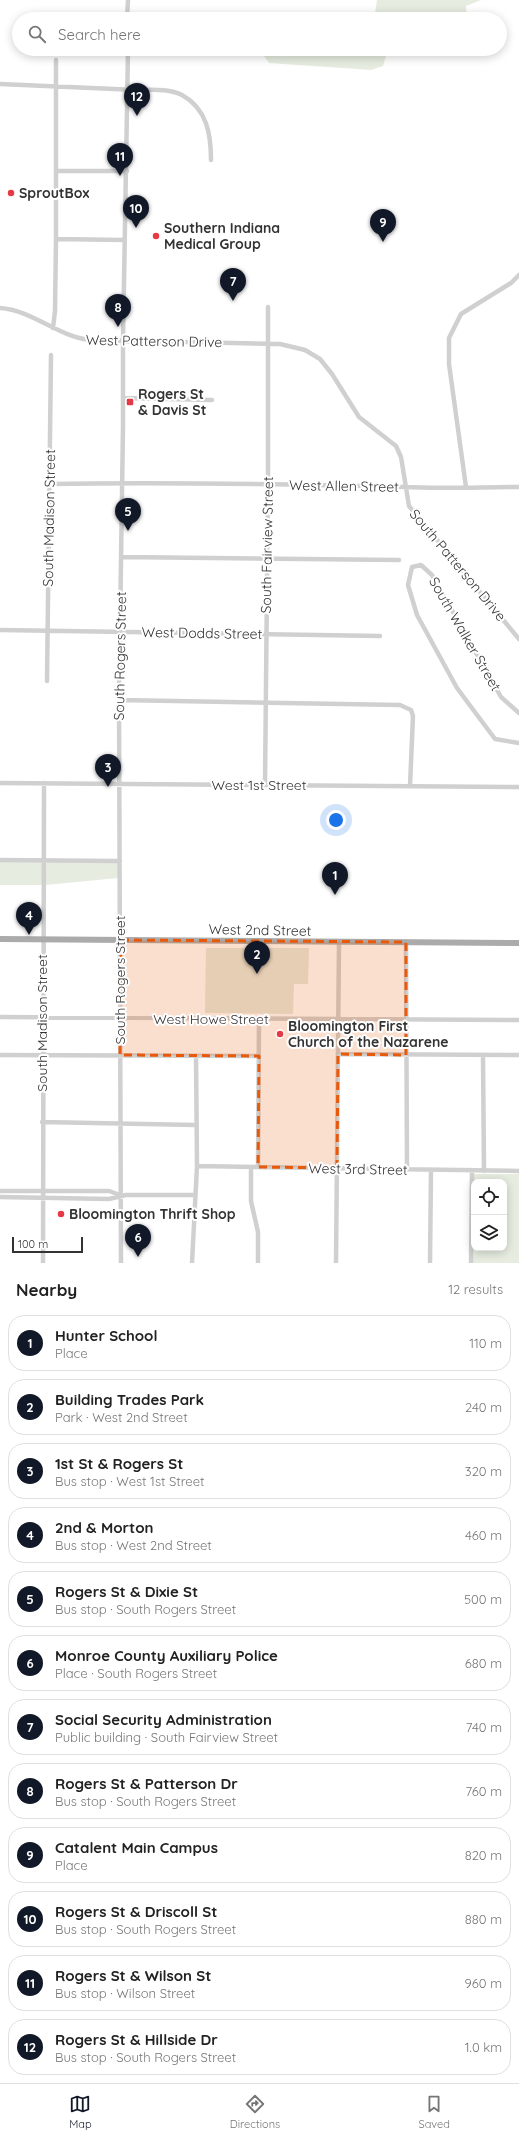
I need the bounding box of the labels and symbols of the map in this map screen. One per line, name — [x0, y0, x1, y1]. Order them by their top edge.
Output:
pin: 12 — [124, 83, 150, 116]
pin: 11 — [107, 143, 133, 176]
place label: SproutBox — [19, 184, 89, 202]
marker: SproutBox — [6, 188, 16, 198]
pin: 10 — [123, 195, 149, 228]
pin: 9 — [370, 209, 396, 242]
place label: Southern Indiana Medical Group — [164, 219, 280, 253]
marker: Southern Indiana Medical Group — [151, 231, 161, 241]
pin: 7 — [220, 268, 246, 301]
pin: 8 — [105, 294, 131, 327]
street label: West Patterson Drive — [86, 331, 222, 351]
place label: Rogers St & Davis St — [138, 385, 207, 419]
marker: Rogers St & Davis St — [125, 397, 135, 407]
street label: South Madison Street — [39, 449, 59, 587]
street label: South Fairview Street — [257, 476, 277, 614]
street label: West Allen Street — [289, 476, 399, 496]
pin: 5 — [115, 498, 141, 531]
street label: South Patterson Drive — [406, 505, 510, 625]
street label: South Walker Street — [425, 574, 505, 694]
street label: South Rogers Street — [110, 591, 130, 721]
street label: West Dodds Street — [142, 623, 263, 643]
pin: 3 — [95, 754, 121, 787]
street label: West 1st Street — [212, 776, 307, 794]
your location — [326, 810, 346, 830]
pin: 1 — [322, 862, 348, 895]
pin: 4 — [16, 902, 42, 935]
street label: South Rogers Street — [111, 915, 129, 1044]
street label: West 2nd Street — [208, 920, 312, 940]
pin: 2 — [244, 941, 270, 974]
street label: South Madison Street — [33, 954, 51, 1092]
street label: West Howe Street — [153, 1010, 269, 1028]
place label: Bloomington First Church of the Nazarene — [288, 1017, 449, 1051]
marker: Bloomington First Church of the Nazarene — [275, 1029, 285, 1039]
street label: West 3rd Street — [308, 1159, 408, 1179]
place label: Bloomington Thrift Shop — [69, 1205, 236, 1223]
marker: Bloomington Thrift Shop — [56, 1209, 66, 1219]
pin: 6 — [125, 1224, 151, 1257]
scale bar — [12, 1235, 83, 1254]

